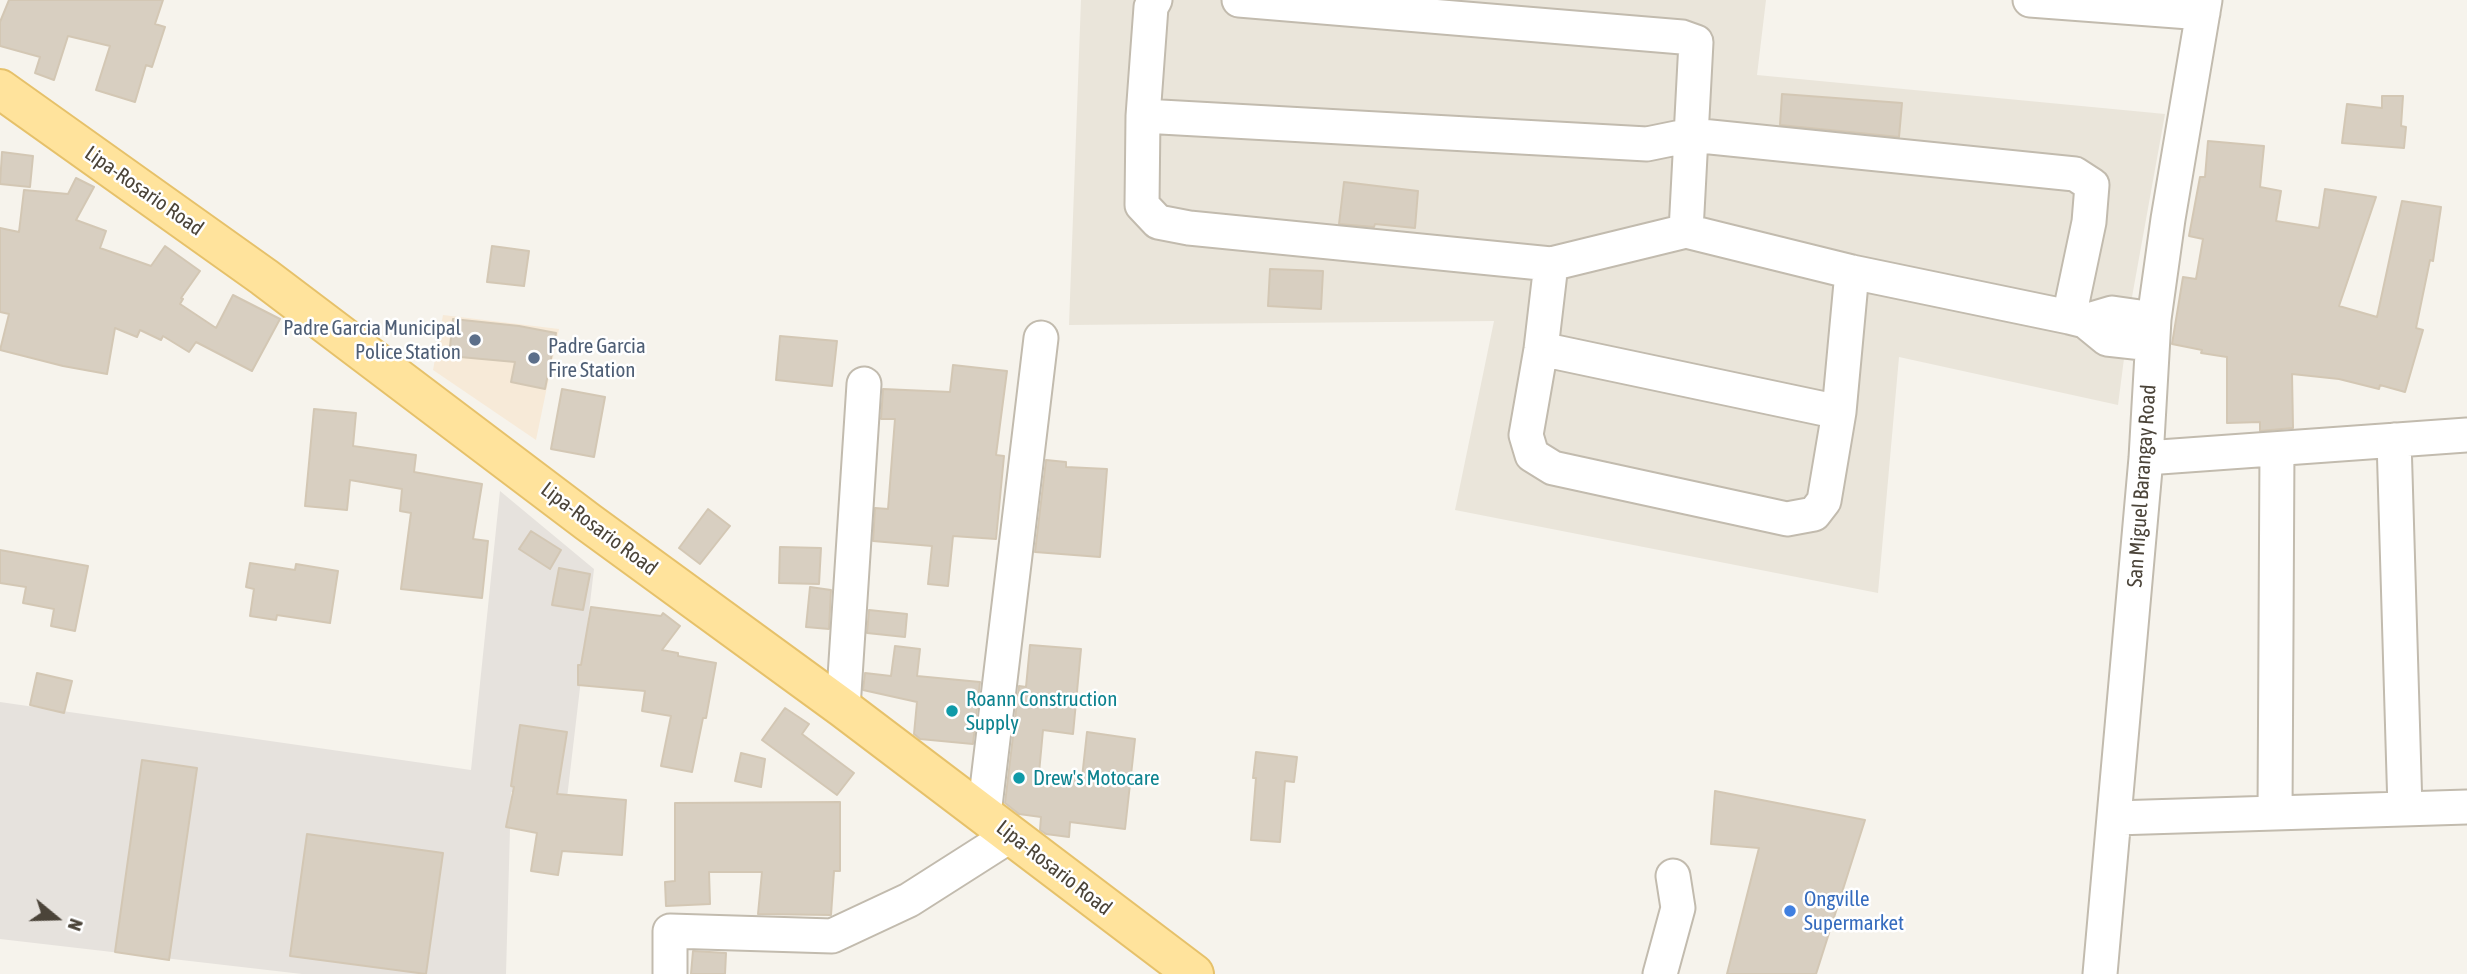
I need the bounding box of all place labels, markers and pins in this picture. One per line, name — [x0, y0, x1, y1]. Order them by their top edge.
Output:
place label: Padre Garcia Municipal Police Station — [283, 315, 461, 365]
marker: Padre Garcia Municipal Police Station — [467, 332, 483, 348]
place label: Padre Garcia Fire Station — [548, 333, 646, 383]
marker: Padre Garcia Fire Station — [526, 350, 542, 366]
place label: Roann Construction Supply — [966, 686, 1117, 736]
marker: Roann Construction Supply — [944, 703, 960, 719]
place label: Drew's Motocare — [1033, 765, 1159, 791]
marker: Drew's Motocare — [1011, 770, 1027, 786]
place label: Ongville Supermarket — [1804, 886, 1904, 936]
marker: Ongville Supermarket — [1782, 903, 1798, 919]

